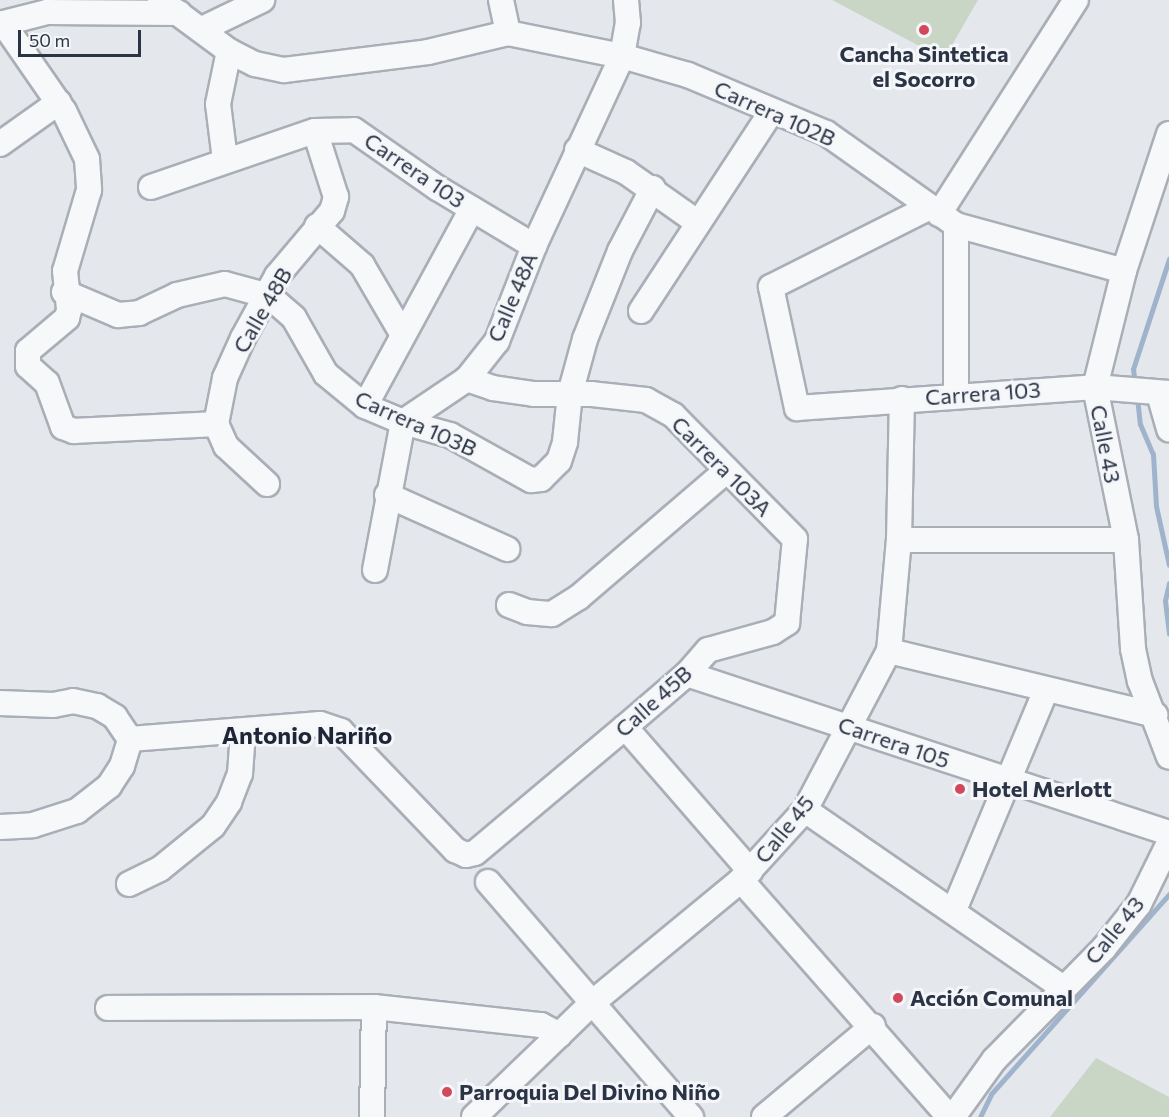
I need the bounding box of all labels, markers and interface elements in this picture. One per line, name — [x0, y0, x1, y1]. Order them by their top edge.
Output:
scale bar — [21, 18, 144, 56]
marker: Cancha Sintetica el Socorro — [917, 23, 931, 37]
text: 50 m — [29, 29, 70, 51]
place label: Cancha Sintetica el Socorro — [840, 40, 1008, 92]
street label: Carrera 102B — [710, 75, 840, 151]
street label: Carrera 103 — [360, 127, 470, 213]
street label: Calle 48A — [481, 248, 543, 346]
street label: Calle 48B — [227, 263, 297, 357]
street label: Carrera 103 — [924, 376, 1042, 410]
street label: Carrera 103B — [351, 384, 481, 462]
street label: Calle 43 — [1085, 403, 1127, 485]
street label: Carrera 103A — [666, 410, 778, 522]
street label: Calle 45B — [609, 660, 697, 742]
street label: Carrera 105 — [835, 711, 953, 773]
district label: Antonio Nariño — [222, 721, 392, 749]
place label: Hotel Merlott — [972, 776, 1112, 802]
marker: Hotel Merlott — [953, 782, 967, 796]
street label: Calle 45 — [749, 790, 819, 868]
street label: Calle 43 — [1079, 891, 1149, 969]
place label: Acción Comunal — [910, 985, 1073, 1011]
marker: Acción Comunal — [891, 991, 905, 1005]
place label: Parroquia Del Divino Niño — [459, 1079, 720, 1105]
marker: Parroquia Del Divino Niño — [440, 1085, 454, 1099]

